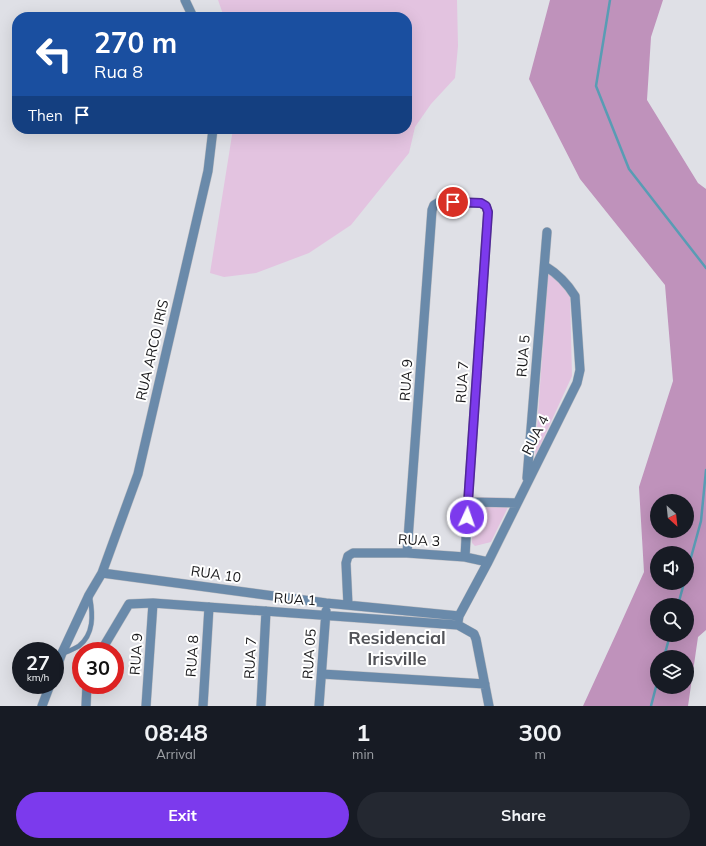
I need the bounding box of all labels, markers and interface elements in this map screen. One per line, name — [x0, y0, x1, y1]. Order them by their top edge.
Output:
text: 270 m — [94, 25, 177, 60]
icon: left — [28, 28, 80, 80]
text: Rua 8 — [94, 60, 143, 83]
icon: arrive — [71, 104, 93, 126]
text: Then — [28, 106, 63, 125]
pin — [436, 185, 470, 219]
icon: arrive — [442, 191, 464, 213]
street label: RUA ARCO IRIS — [132, 297, 172, 402]
street label: RUA 5 — [512, 334, 534, 378]
street label: RUA 9 — [396, 358, 416, 402]
street label: RUA 7 — [452, 360, 472, 404]
street label: RUA 4 — [517, 412, 553, 458]
north arrow — [650, 494, 694, 538]
map controls — [650, 494, 694, 694]
position arrow — [446, 496, 488, 538]
street label: RUA 3 — [397, 530, 441, 550]
button: sound — [650, 546, 694, 590]
street label: RUA 10 — [190, 562, 242, 586]
street label: RUA 1 — [273, 589, 317, 609]
button: search — [650, 598, 694, 642]
district label: Residencial Irisville — [348, 626, 446, 670]
street label: RUA 05 — [298, 628, 320, 680]
street label: RUA 9 — [126, 632, 146, 676]
street label: RUA 8 — [182, 634, 202, 678]
street label: RUA 7 — [240, 636, 260, 680]
speed limit sign: 30 — [72, 642, 124, 694]
text: 27 — [26, 650, 50, 675]
button: layers — [650, 650, 694, 694]
text: km/h — [27, 671, 49, 684]
text: 08:48 — [144, 717, 208, 747]
text: 1 — [356, 717, 370, 747]
text: 300 — [519, 717, 562, 747]
text: Arrival — [156, 746, 196, 762]
text: min — [352, 746, 374, 762]
text: m — [534, 746, 546, 762]
button: Exit — [16, 792, 349, 838]
button: Share — [357, 792, 690, 838]

